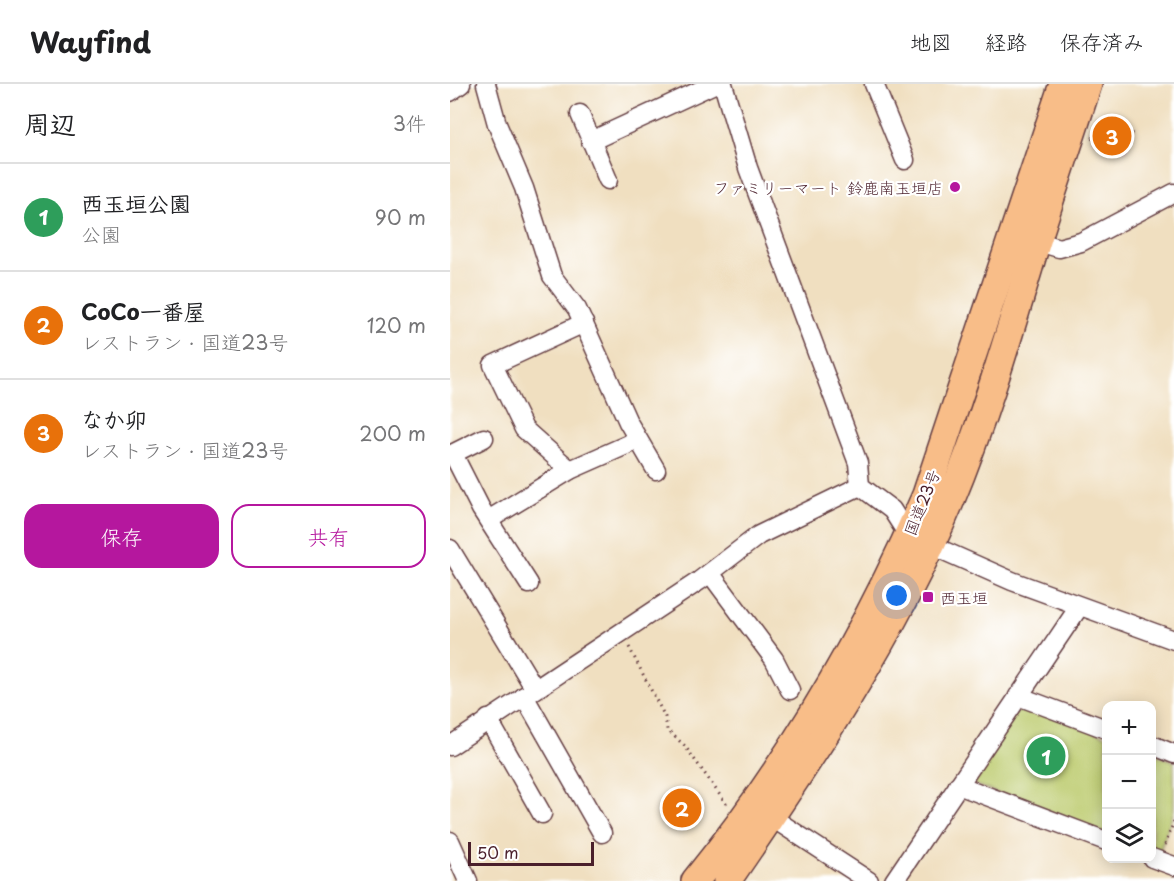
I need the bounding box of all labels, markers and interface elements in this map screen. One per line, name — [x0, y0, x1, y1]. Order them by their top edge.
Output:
text: Wayfind — [30, 20, 151, 63]
text: 地図 — [910, 25, 952, 57]
text: 経路 — [985, 25, 1027, 57]
text: 保存済み — [1060, 25, 1144, 57]
text: 周辺 — [24, 104, 76, 143]
text: 3件 — [393, 108, 426, 138]
pin: 3 — [1092, 113, 1132, 158]
place label: ファミリーマート 鈴鹿南玉垣店 — [713, 175, 943, 199]
marker: ファミリーマート 鈴鹿南玉垣店 — [948, 180, 962, 194]
text: 西玉垣公園 — [81, 186, 191, 219]
text: 1 — [39, 202, 48, 232]
text: 90 m — [375, 202, 426, 232]
text: 公園 — [81, 219, 121, 249]
text: CoCo一番屋 — [81, 294, 206, 327]
text: 2 — [36, 310, 51, 340]
text: 120 m — [367, 310, 426, 340]
text: レストラン · 国道23号 — [81, 327, 288, 357]
text: なか卯 — [81, 402, 147, 435]
text: 3 — [37, 418, 50, 448]
text: 200 m — [359, 418, 426, 448]
text: レストラン · 国道23号 — [81, 435, 288, 465]
street label: 国道23号 — [897, 465, 945, 539]
button: 保存 — [24, 504, 219, 568]
button: 共有 — [231, 504, 426, 568]
your location — [882, 581, 911, 610]
place label: 西玉垣 — [940, 585, 988, 609]
marker: 西玉垣 — [921, 590, 935, 604]
map controls — [1102, 701, 1156, 863]
button: + — [1102, 701, 1156, 755]
pin: 1 — [1026, 734, 1066, 778]
button: − — [1102, 755, 1156, 809]
pin: 2 — [662, 786, 702, 830]
button: layers — [1102, 809, 1156, 863]
scale bar — [468, 839, 594, 866]
text: 50 m — [477, 840, 518, 864]

